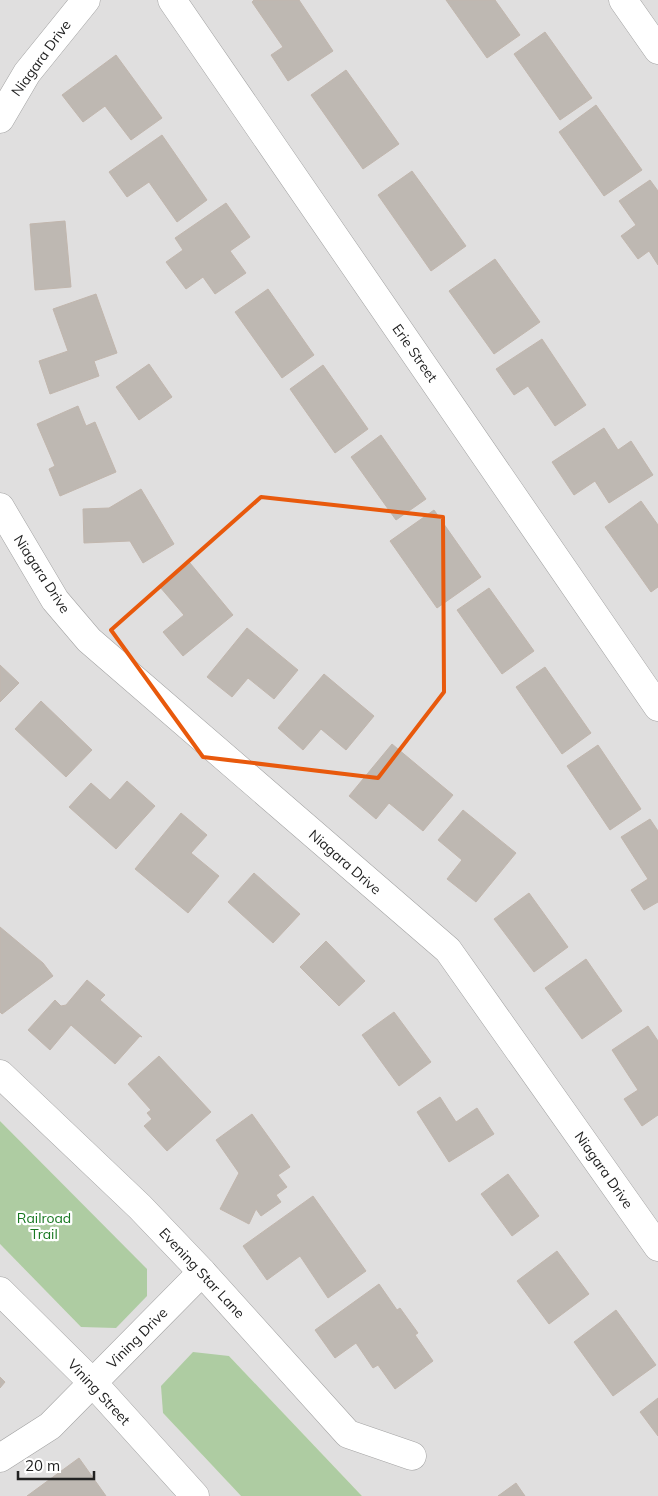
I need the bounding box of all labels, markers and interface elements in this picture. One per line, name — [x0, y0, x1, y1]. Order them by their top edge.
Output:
street label: Niagara Drive — [7, 16, 75, 100]
street label: Erie Street — [389, 321, 442, 386]
street label: Niagara Drive — [10, 531, 74, 617]
street label: Niagara Drive — [305, 826, 385, 898]
street label: Niagara Drive — [571, 1128, 637, 1212]
park label: Railroad Trail — [17, 1209, 71, 1243]
street label: Evening Star Lane — [155, 1224, 249, 1322]
street label: Vining Drive — [103, 1304, 171, 1372]
street label: Vining Street — [64, 1355, 134, 1429]
scale bar — [18, 1448, 94, 1480]
text: 20 m — [25, 1456, 60, 1475]

